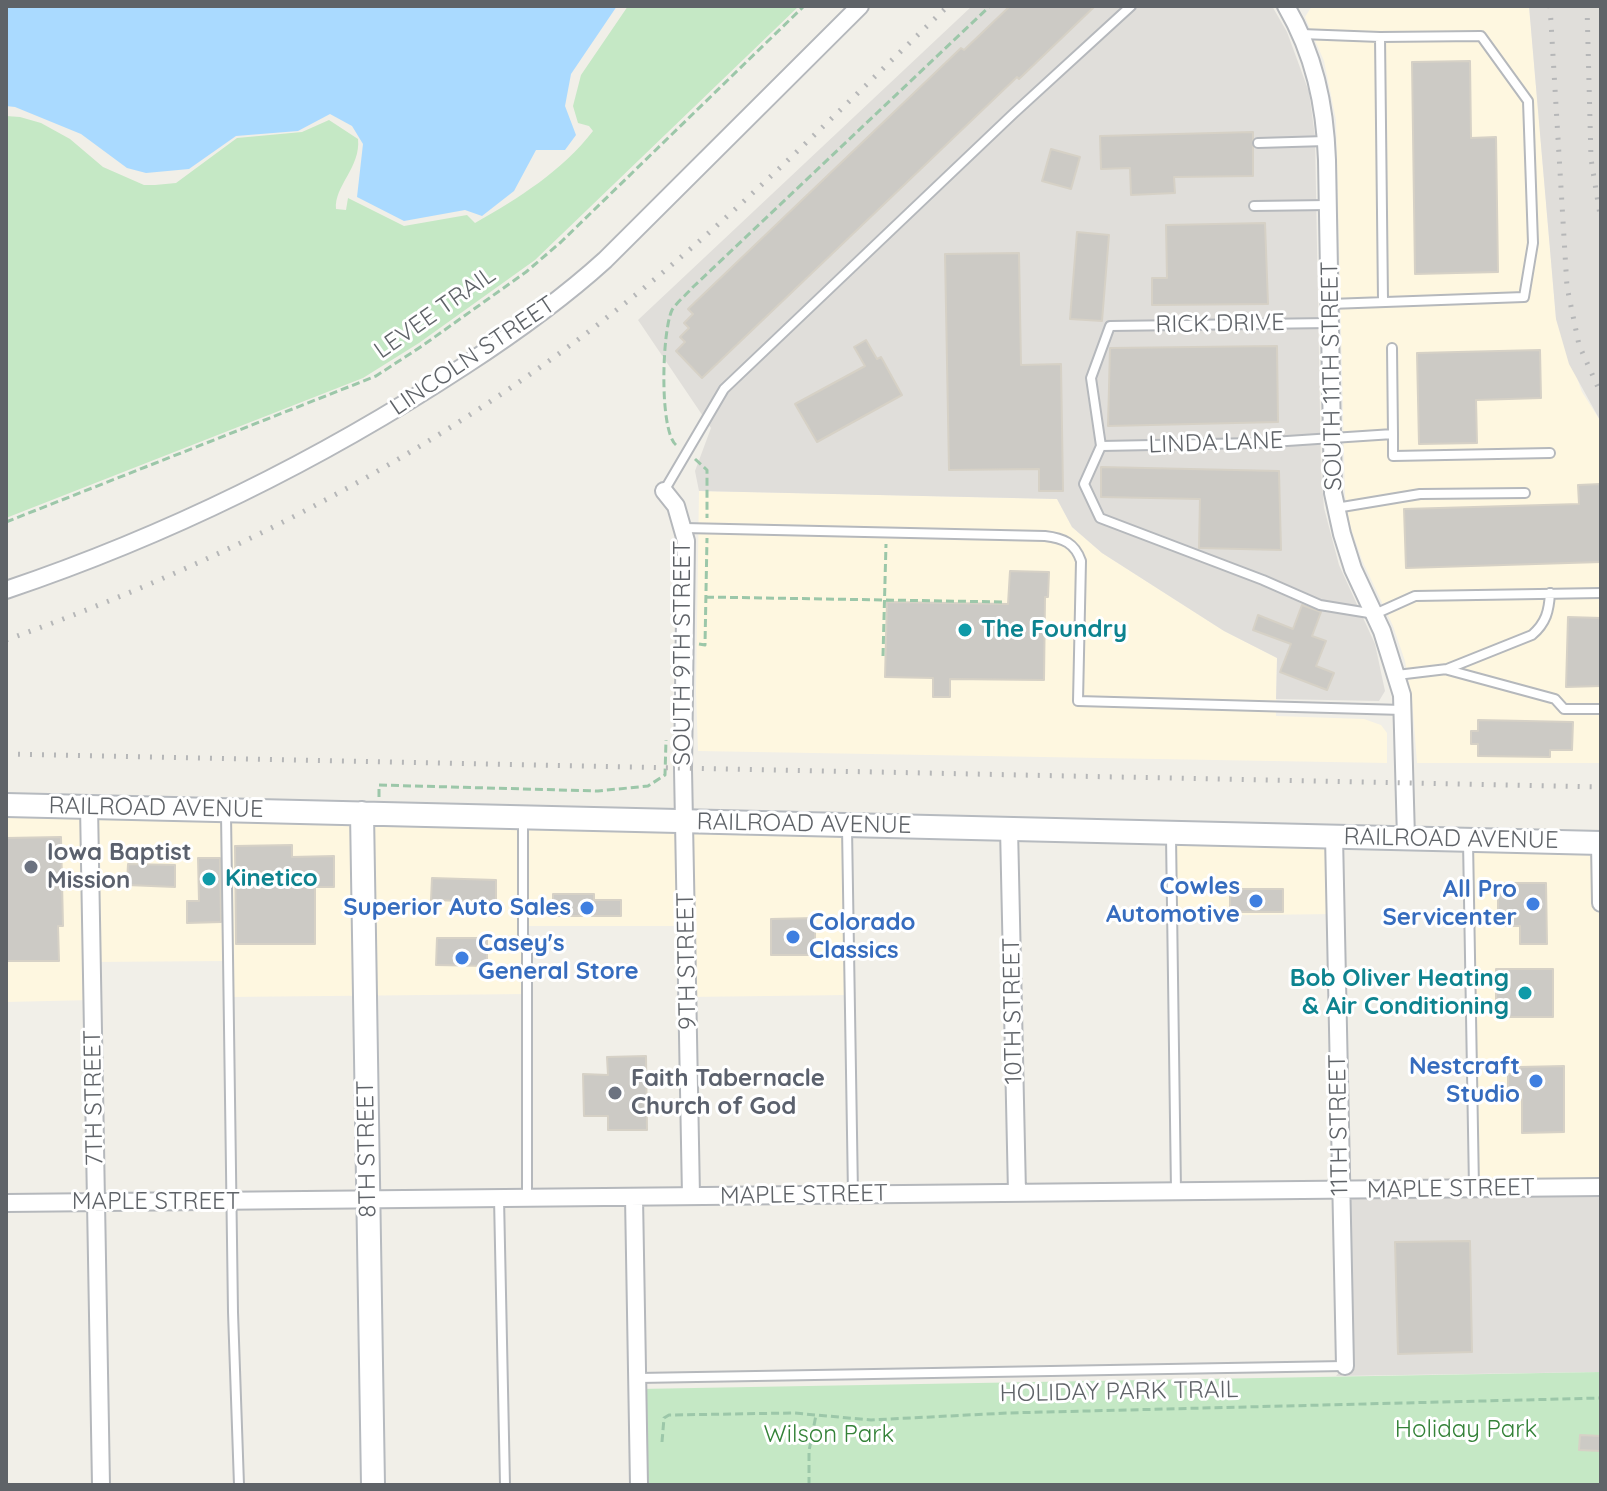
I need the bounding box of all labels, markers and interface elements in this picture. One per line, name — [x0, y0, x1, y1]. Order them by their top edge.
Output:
street label: LEVEE TRAIL — [369, 261, 501, 365]
street label: SOUTH 11TH STREET — [1316, 261, 1348, 491]
street label: LINCOLN STREET — [385, 290, 561, 422]
street label: RICK DRIVE — [1155, 308, 1285, 340]
street label: LINDA LANE — [1148, 426, 1284, 460]
street label: SOUTH 9TH STREET — [669, 541, 697, 765]
place label: The Foundry — [981, 616, 1127, 644]
marker: The Foundry — [956, 621, 974, 639]
street label: RAILROAD AVENUE — [48, 792, 264, 824]
street label: RAILROAD AVENUE — [696, 808, 912, 840]
street label: RAILROAD AVENUE — [1343, 823, 1559, 855]
place label: Iowa Baptist Mission — [47, 839, 192, 895]
marker: Iowa Baptist Mission — [22, 858, 40, 876]
place label: Kinetico — [225, 865, 318, 893]
marker: Kinetico — [200, 870, 218, 888]
place label: Cowles Automotive — [1106, 873, 1240, 929]
place label: All Pro Servicenter — [1383, 876, 1517, 932]
street label: 9TH STREET — [671, 892, 703, 1030]
marker: Cowles Automotive — [1247, 892, 1265, 910]
place label: Superior Auto Sales — [343, 894, 571, 922]
marker: All Pro Servicenter — [1524, 895, 1542, 913]
marker: Superior Auto Sales — [578, 899, 596, 917]
place label: Colorado Classics — [809, 909, 915, 965]
marker: Colorado Classics — [784, 928, 802, 946]
place label: Casey's General Store — [478, 930, 639, 986]
street label: 10TH STREET — [997, 937, 1029, 1085]
marker: Casey's General Store — [453, 949, 471, 967]
place label: Bob Oliver Heating & Air Conditioning — [1290, 965, 1509, 1021]
marker: Bob Oliver Heating & Air Conditioning — [1516, 984, 1534, 1002]
street label: 7TH STREET — [78, 1030, 110, 1166]
place label: Nestcraft Studio — [1409, 1053, 1520, 1109]
street label: 11TH STREET — [1323, 1054, 1355, 1196]
place label: Faith Tabernacle Church of God — [631, 1065, 825, 1121]
marker: Nestcraft Studio — [1527, 1072, 1545, 1090]
street label: 8TH STREET — [351, 1080, 383, 1218]
marker: Faith Tabernacle Church of God — [606, 1084, 624, 1102]
street label: MAPLE STREET — [1367, 1173, 1535, 1205]
street label: MAPLE STREET — [720, 1179, 888, 1211]
street label: MAPLE STREET — [72, 1188, 240, 1216]
street label: HOLIDAY PARK TRAIL — [999, 1376, 1239, 1408]
park label: Holiday Park — [1395, 1416, 1537, 1444]
park label: Wilson Park — [764, 1421, 894, 1449]

